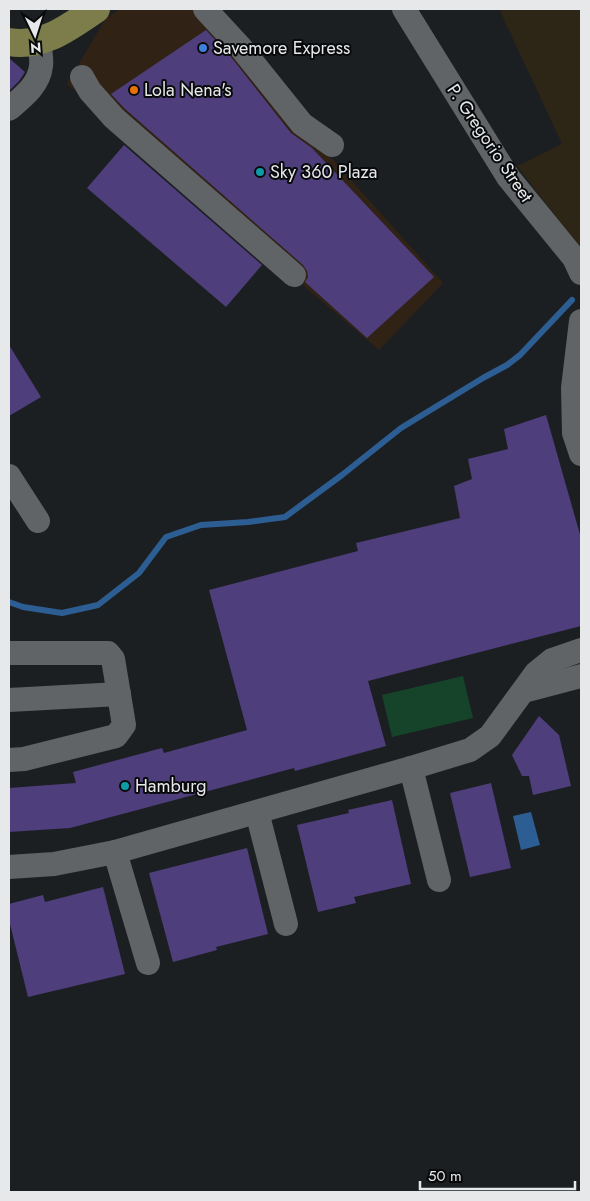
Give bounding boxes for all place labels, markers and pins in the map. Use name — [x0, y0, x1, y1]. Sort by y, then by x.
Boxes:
place label: Savemore Express — [213, 35, 350, 61]
marker: Savemore Express — [197, 42, 209, 54]
place label: Lola Nena's — [144, 77, 232, 103]
marker: Lola Nena's — [128, 84, 140, 96]
place label: Sky 360 Plaza — [270, 159, 377, 185]
marker: Sky 360 Plaza — [254, 166, 266, 178]
place label: Hamburg — [135, 773, 206, 799]
marker: Hamburg — [119, 780, 131, 792]

